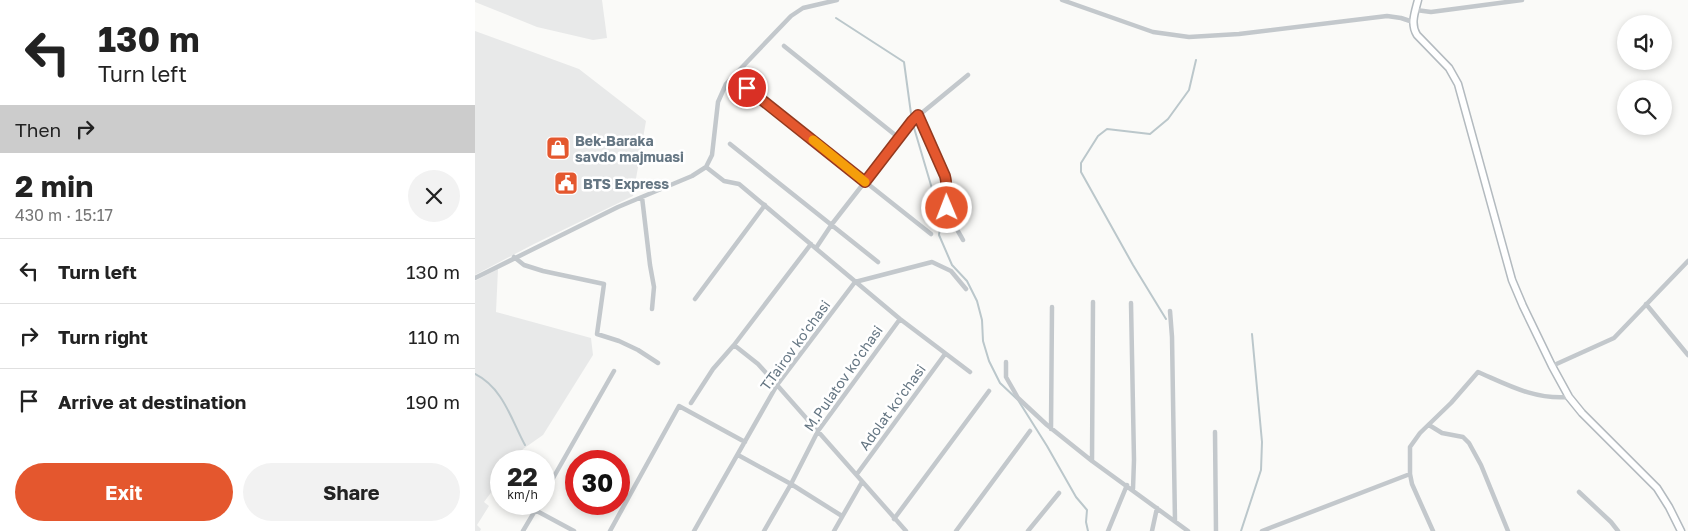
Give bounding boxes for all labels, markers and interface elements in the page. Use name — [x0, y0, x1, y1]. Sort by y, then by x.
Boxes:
map controls — [1617, 15, 1672, 135]
button: sound — [1617, 15, 1672, 70]
text: 130 m — [98, 18, 200, 60]
icon: left — [15, 20, 80, 85]
text: Turn left — [98, 60, 187, 87]
pin — [726, 67, 768, 109]
icon: arrive — [733, 74, 761, 102]
button: search — [1617, 80, 1672, 135]
icon: right — [71, 115, 99, 143]
text: Then — [15, 118, 61, 141]
place label: Bek-Baraka savdo majmuasi — [575, 132, 684, 165]
shop icon: Bek-Baraka savdo majmuasi — [545, 135, 571, 161]
text: 2 min — [15, 168, 93, 204]
button: close — [408, 170, 460, 222]
public building icon: BTS Express — [553, 170, 579, 196]
place label: BTS Express — [583, 175, 669, 192]
position arrow — [920, 181, 972, 233]
text: 430 m · 15:17 — [15, 205, 113, 225]
icon: left — [15, 257, 43, 285]
text: Turn left — [58, 260, 137, 283]
text: 130 m — [406, 260, 460, 283]
street label: T.Tairov ko'chasi — [757, 297, 833, 393]
icon: right — [15, 322, 43, 350]
street label: M.Pulatov ko'chasi — [800, 322, 886, 434]
text: Turn right — [58, 325, 148, 348]
text: 110 m — [408, 325, 460, 348]
street label: Adolat ko'chasi — [855, 361, 929, 453]
icon: arrive — [15, 387, 43, 415]
text: Arrive at destination — [58, 390, 246, 413]
text: 190 m — [406, 390, 460, 413]
speed limit sign: 30 — [565, 450, 630, 515]
text: 22 — [507, 461, 538, 492]
button: Exit — [15, 463, 233, 521]
button: Share — [243, 463, 460, 521]
text: km/h — [507, 487, 538, 502]

